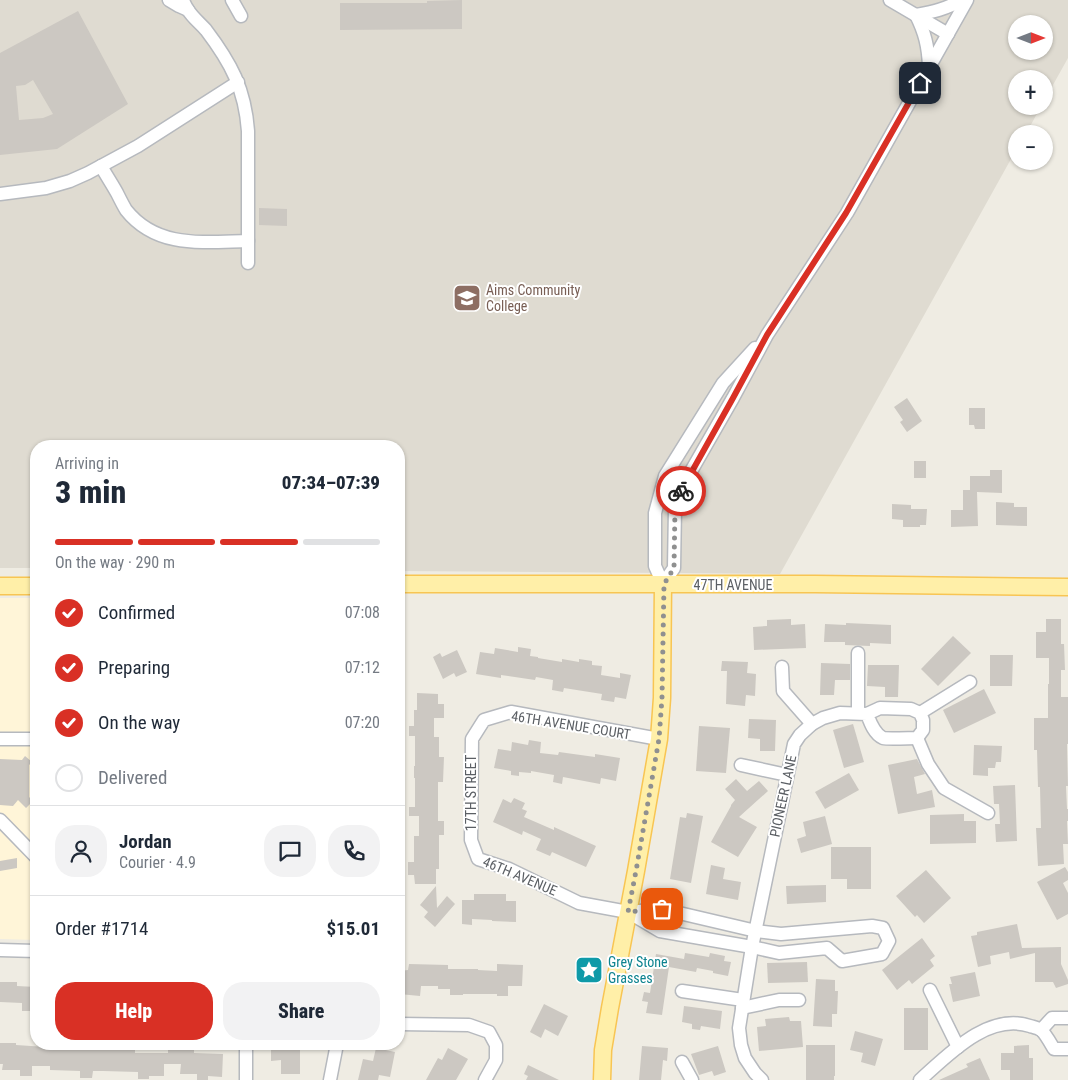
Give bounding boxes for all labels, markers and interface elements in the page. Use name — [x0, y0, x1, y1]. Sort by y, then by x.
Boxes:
north arrow — [1008, 15, 1052, 60]
map controls — [1008, 15, 1053, 170]
pin — [899, 62, 941, 104]
icon: home — [906, 69, 934, 97]
button: + — [1008, 70, 1053, 115]
button: − — [1008, 125, 1053, 170]
place label: Aims Community College — [486, 282, 580, 314]
school or university icon: Aims Community College — [452, 283, 482, 313]
text: Arriving in — [55, 454, 119, 473]
courier — [656, 466, 706, 516]
text: 07:34–07:39 — [282, 471, 380, 494]
text: 3 min — [55, 473, 126, 511]
icon: bike — [667, 477, 695, 505]
text: On the way · 290 m — [55, 553, 175, 572]
street label: 47TH AVENUE — [694, 577, 772, 593]
icon: check — [55, 599, 83, 627]
text: Confirmed — [98, 601, 175, 624]
text: 07:08 — [345, 603, 380, 622]
icon: check — [55, 654, 83, 682]
text: Preparing — [98, 656, 170, 679]
text: 07:12 — [345, 658, 380, 677]
street label: 46TH AVENUE COURT — [510, 708, 632, 742]
icon: check — [55, 709, 83, 737]
text: On the way — [98, 711, 180, 734]
text: 07:20 — [345, 713, 380, 732]
street label: PIONEER LANE — [767, 754, 800, 838]
street label: 17TH STREET — [463, 755, 479, 831]
text: Delivered — [98, 766, 167, 789]
button: person — [55, 825, 107, 877]
button: chat — [264, 825, 316, 877]
button: phone — [328, 825, 380, 877]
text: Jordan — [119, 830, 172, 853]
text: Courier · 4.9 — [119, 853, 196, 872]
street label: 46TH AVENUE — [481, 853, 559, 899]
pin — [641, 888, 683, 930]
icon: bag — [648, 895, 676, 923]
text: Order #1714 — [55, 917, 148, 940]
text: $15.01 — [326, 917, 380, 940]
place label: Grey Stone Grasses — [608, 954, 668, 986]
place icon: Grey Stone Grasses — [574, 955, 604, 985]
button: Help — [55, 982, 213, 1040]
button: Share — [223, 982, 380, 1040]

